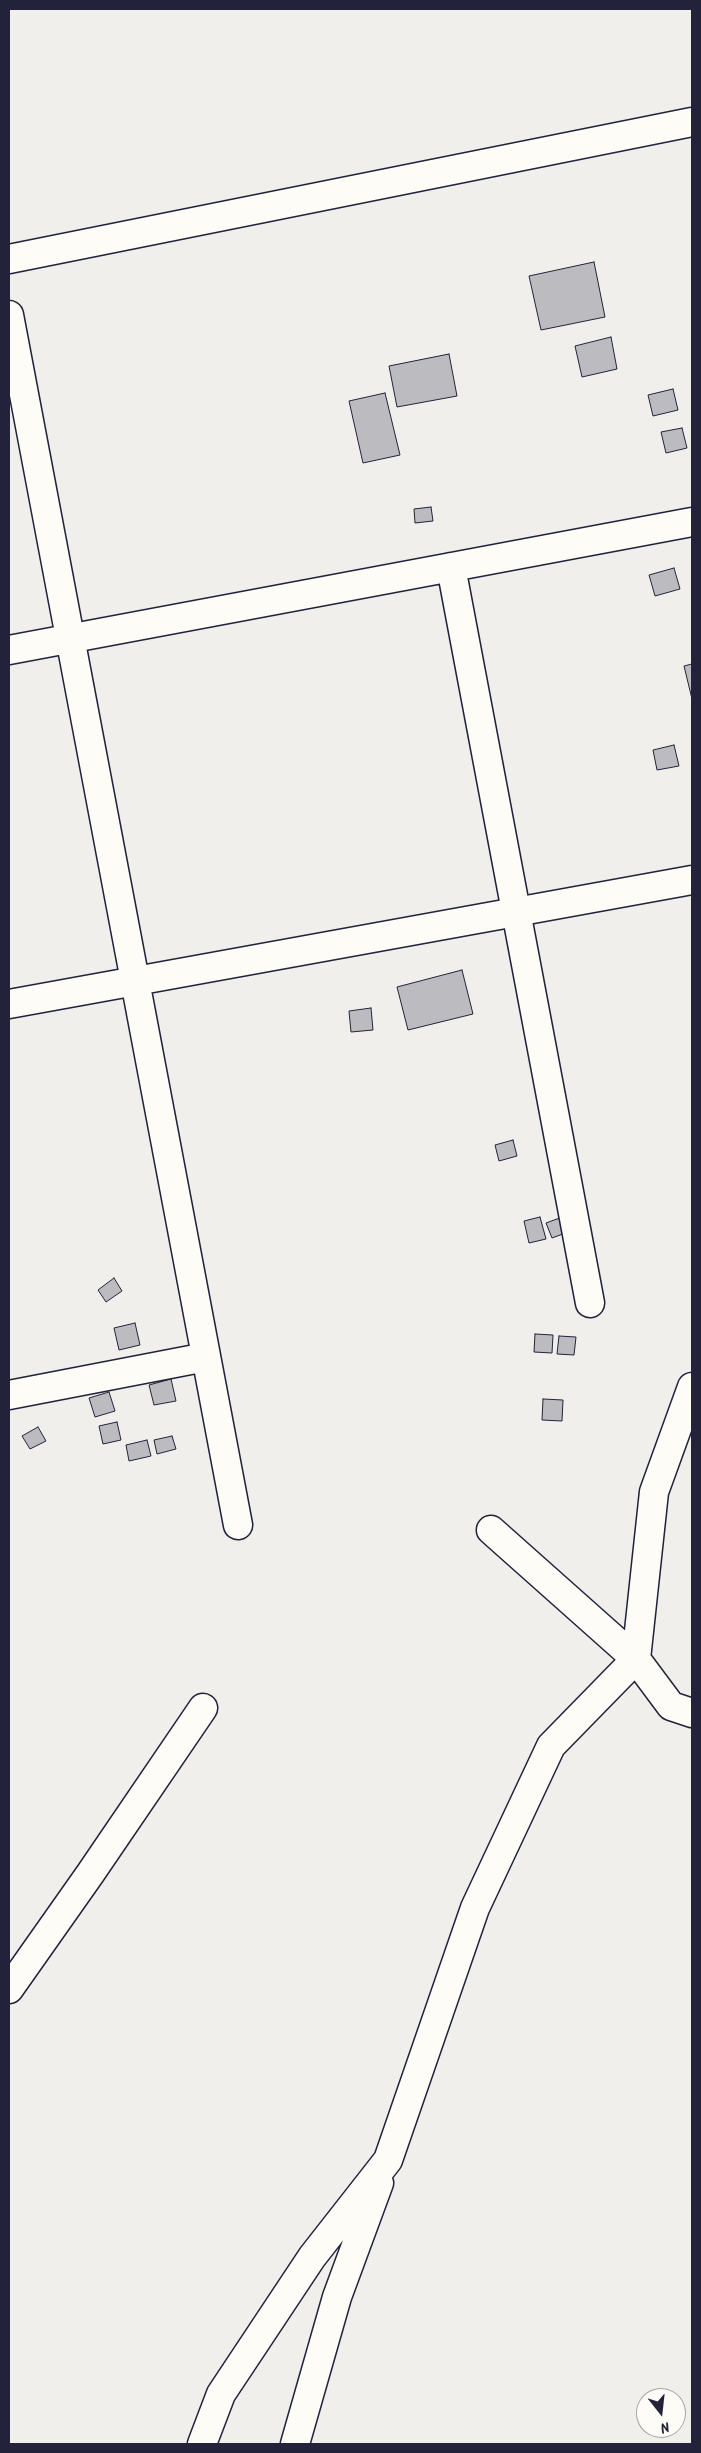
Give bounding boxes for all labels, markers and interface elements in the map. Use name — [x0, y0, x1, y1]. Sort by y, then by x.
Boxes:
north arrow — [636, 2388, 686, 2438]
text: N — [658, 2415, 672, 2438]

